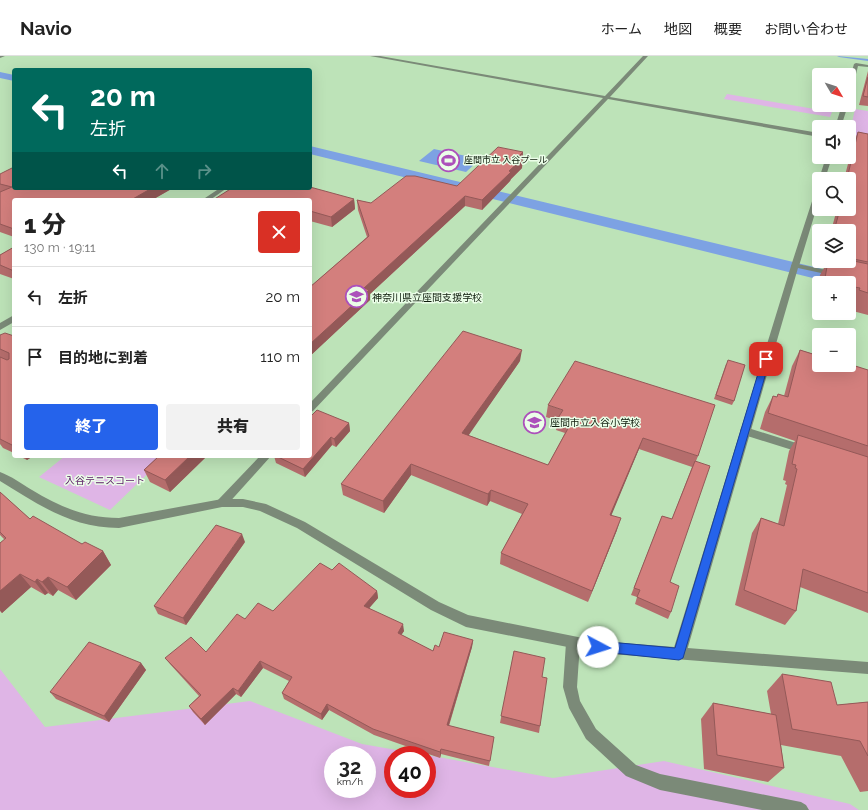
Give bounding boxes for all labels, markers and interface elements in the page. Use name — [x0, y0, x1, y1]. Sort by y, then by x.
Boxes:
text: Navio — [20, 17, 72, 39]
text: ホーム — [600, 21, 642, 37]
text: 地図 — [664, 21, 692, 37]
text: 概要 — [714, 21, 742, 37]
text: お問い合わせ — [764, 21, 848, 37]
north arrow — [812, 68, 856, 112]
map controls — [812, 68, 856, 372]
text: 20 m — [90, 80, 156, 113]
icon: left — [24, 84, 76, 136]
text: 左折 — [90, 118, 126, 139]
button: sound — [812, 120, 856, 164]
sports icon: 座間市立 入谷プール — [436, 147, 462, 173]
place label: 座間市立 入谷プール — [464, 155, 547, 165]
icon: left — [109, 160, 131, 182]
icon: ahead — [151, 160, 173, 182]
icon: right — [193, 160, 215, 182]
button: search — [812, 172, 856, 216]
text: 1 分 — [24, 210, 66, 239]
button: close — [258, 211, 300, 253]
button: layers — [812, 224, 856, 268]
text: 130 m · 19:11 — [24, 240, 96, 255]
button: + — [812, 276, 856, 320]
school or university icon: 神奈川県立座間支援学校 — [344, 284, 370, 310]
icon: left — [24, 286, 46, 308]
text: 20 m — [265, 288, 300, 306]
text: 左折 — [58, 289, 88, 307]
place label: 神奈川県立座間支援学校 — [372, 292, 482, 303]
button: − — [812, 328, 856, 372]
pin — [749, 342, 783, 376]
icon: arrive — [24, 346, 46, 368]
text: 110 m — [260, 348, 300, 366]
icon: arrive — [755, 348, 777, 370]
text: 目的地に到着 — [58, 349, 148, 367]
button: 終了 — [24, 404, 158, 450]
button: 共有 — [166, 404, 300, 450]
school or university icon: 座間市立入谷小学校 — [522, 409, 548, 435]
place label: 座間市立入谷小学校 — [550, 417, 640, 428]
park label: 入谷テニスコート — [65, 475, 145, 486]
position arrow — [577, 626, 619, 668]
speed limit sign: 40 — [384, 746, 436, 798]
text: 32 — [339, 755, 361, 779]
text: km/h — [337, 776, 363, 787]

